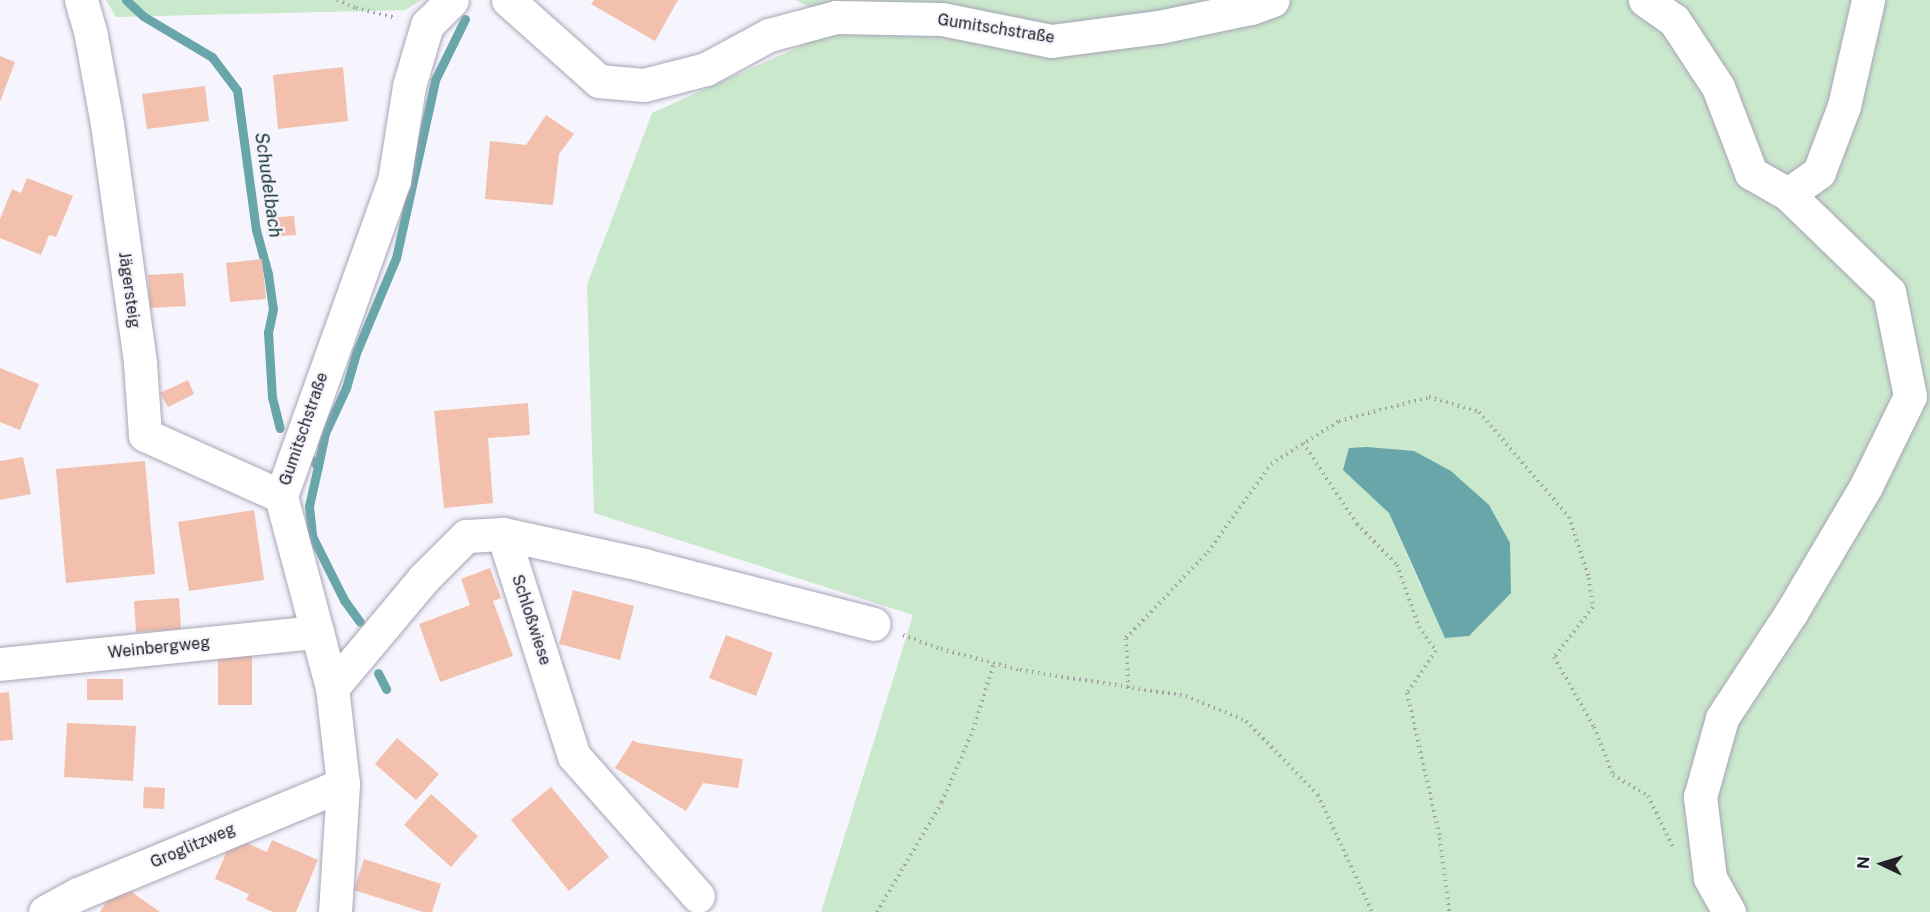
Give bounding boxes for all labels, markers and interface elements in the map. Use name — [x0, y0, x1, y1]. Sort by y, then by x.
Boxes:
street label: Gumitschstraße — [936, 10, 1056, 48]
water label: Schudelbach — [250, 131, 286, 239]
street label: Jägersteig — [114, 251, 144, 329]
street label: Gumitschstraße — [276, 370, 332, 488]
street label: Schloßwiese — [507, 572, 555, 668]
street label: Weinbergweg — [107, 633, 211, 663]
street label: Groglitzweg — [148, 819, 238, 873]
north arrow — [1852, 834, 1912, 894]
text: N — [1854, 856, 1873, 870]

